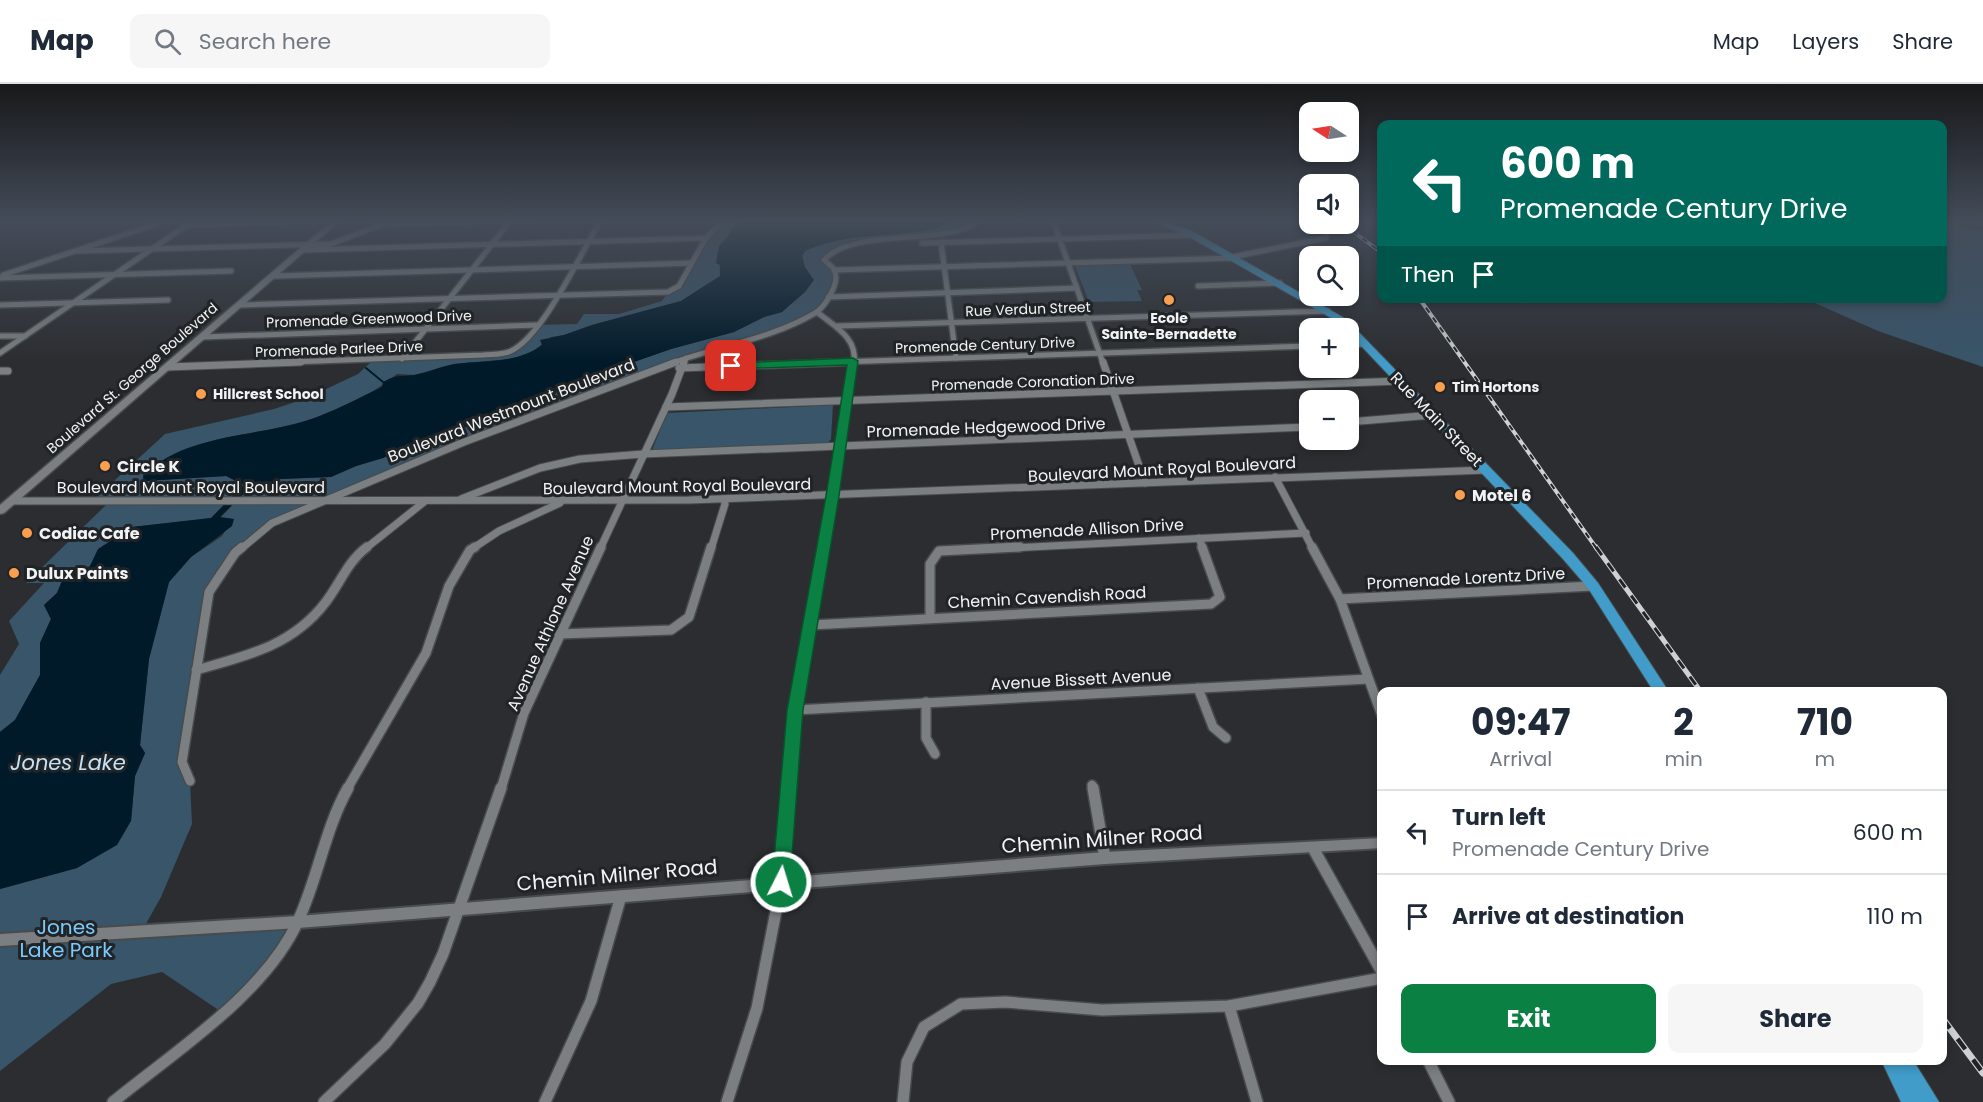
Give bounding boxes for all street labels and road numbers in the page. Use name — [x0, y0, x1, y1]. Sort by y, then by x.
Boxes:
street label: Rue Verdun Street — [965, 297, 1091, 321]
street label: Boulevard St. George Boulevard — [42, 298, 222, 458]
street label: Promenade Greenwood Drive — [266, 305, 473, 333]
street label: Promenade Century Drive — [895, 332, 1076, 358]
street label: Promenade Parlee Drive — [255, 336, 424, 362]
street label: Boulevard Westmount Boulevard — [384, 353, 638, 468]
street label: Rue Main Street — [1385, 367, 1488, 472]
street label: Promenade Coronation Drive — [931, 368, 1135, 396]
street label: Promenade Hedgewood Drive — [866, 412, 1106, 443]
street label: Boulevard Mount Royal Boulevard — [1027, 451, 1297, 488]
street label: Boulevard Mount Royal Boulevard — [543, 473, 811, 500]
street label: Boulevard Mount Royal Boulevard — [57, 476, 325, 499]
street label: Promenade Allison Drive — [990, 513, 1184, 546]
street label: Avenue Athlone Avenue — [501, 532, 600, 715]
street label: Promenade Lorentz Drive — [1366, 562, 1566, 595]
street label: Chemin Cavendish Road — [947, 581, 1147, 614]
street label: Avenue Bissett Avenue — [990, 663, 1172, 696]
street label: Chemin Milner Road — [1001, 818, 1203, 860]
street label: Chemin Milner Road — [515, 852, 719, 898]

